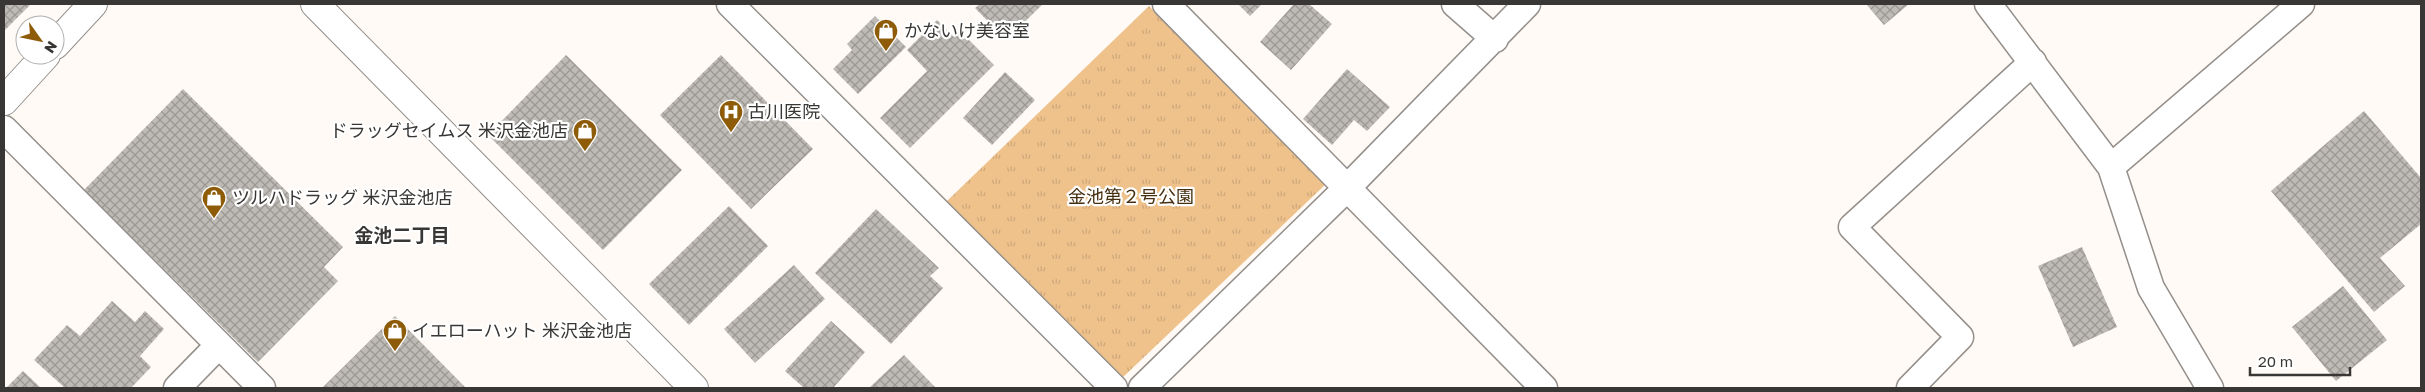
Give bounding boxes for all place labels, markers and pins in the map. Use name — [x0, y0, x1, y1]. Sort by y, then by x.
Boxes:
shop icon: かないけ美容室 — [873, 18, 899, 52]
place label: かないけ美容室 — [904, 19, 1030, 41]
hospital icon: 古川医院 — [718, 99, 744, 133]
place label: 古川医院 — [748, 100, 820, 122]
shop icon: ドラッグセイムス 米沢金池店 — [572, 118, 598, 152]
place label: ドラッグセイムス 米沢金池店 — [330, 119, 568, 141]
shop icon: ツルハドラッグ 米沢金池店 — [201, 185, 227, 219]
place label: ツルハドラッグ 米沢金池店 — [232, 186, 453, 208]
shop icon: イエローハット 米沢金池店 — [382, 318, 408, 352]
place label: イエローハット 米沢金池店 — [412, 319, 632, 341]

